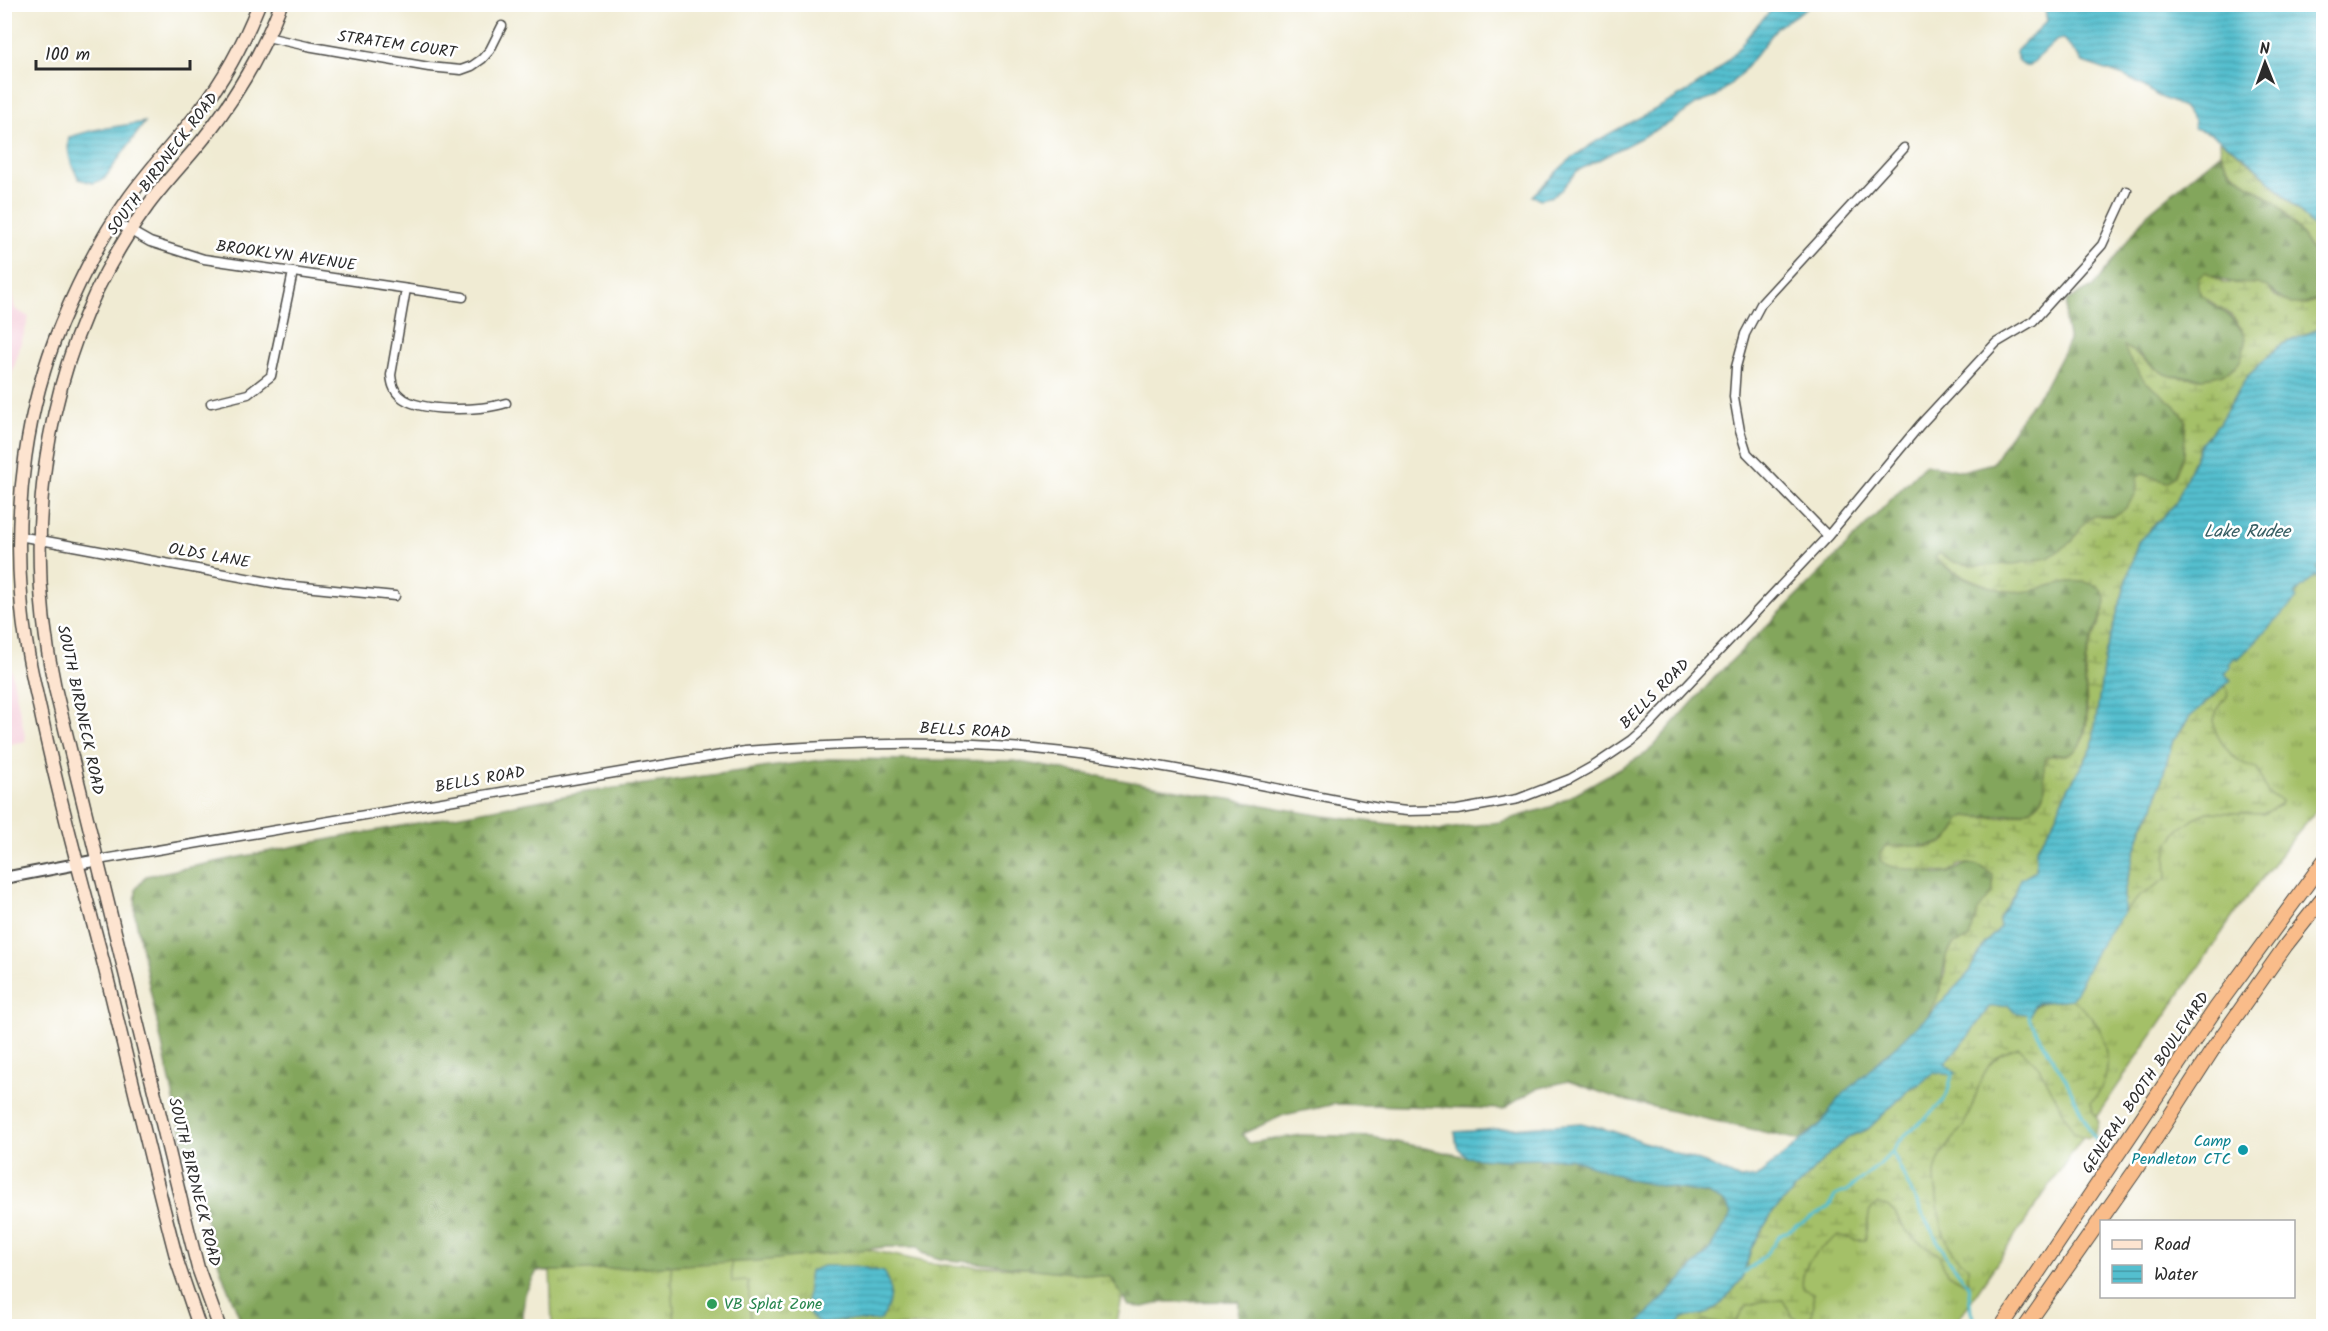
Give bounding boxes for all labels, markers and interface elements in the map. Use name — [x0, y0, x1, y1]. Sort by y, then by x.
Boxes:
street label: STRATEM COURT — [336, 24, 460, 66]
scale bar — [36, 33, 190, 71]
north arrow — [2235, 33, 2295, 93]
text: N — [2259, 37, 2270, 62]
text: 100 m — [45, 41, 90, 70]
street label: SOUTH BIRDNECK ROAD — [101, 87, 225, 241]
street label: BROOKLYN AVENUE — [214, 234, 358, 278]
water label: Lake Rudee — [2204, 518, 2292, 547]
street label: OLDS LANE — [166, 537, 252, 576]
street label: SOUTH BIRDNECK ROAD — [50, 623, 110, 797]
street label: BELLS ROAD — [1614, 653, 1696, 735]
street label: BELLS ROAD — [919, 716, 1011, 746]
street label: BELLS ROAD — [433, 760, 527, 800]
street label: GENERAL BOOTH BOULEVARD — [2076, 987, 2216, 1179]
street label: SOUTH BIRDNECK ROAD — [161, 1095, 227, 1269]
place label: Camp Pendleton CTC — [2131, 1129, 2231, 1172]
marker: Camp Pendleton CTC — [2236, 1143, 2250, 1157]
legend — [2100, 1220, 2295, 1298]
text: Road — [2154, 1231, 2191, 1260]
text: Water — [2154, 1261, 2199, 1290]
place label: VB Splat Zone — [724, 1292, 822, 1317]
marker: VB Splat Zone — [705, 1297, 719, 1311]

